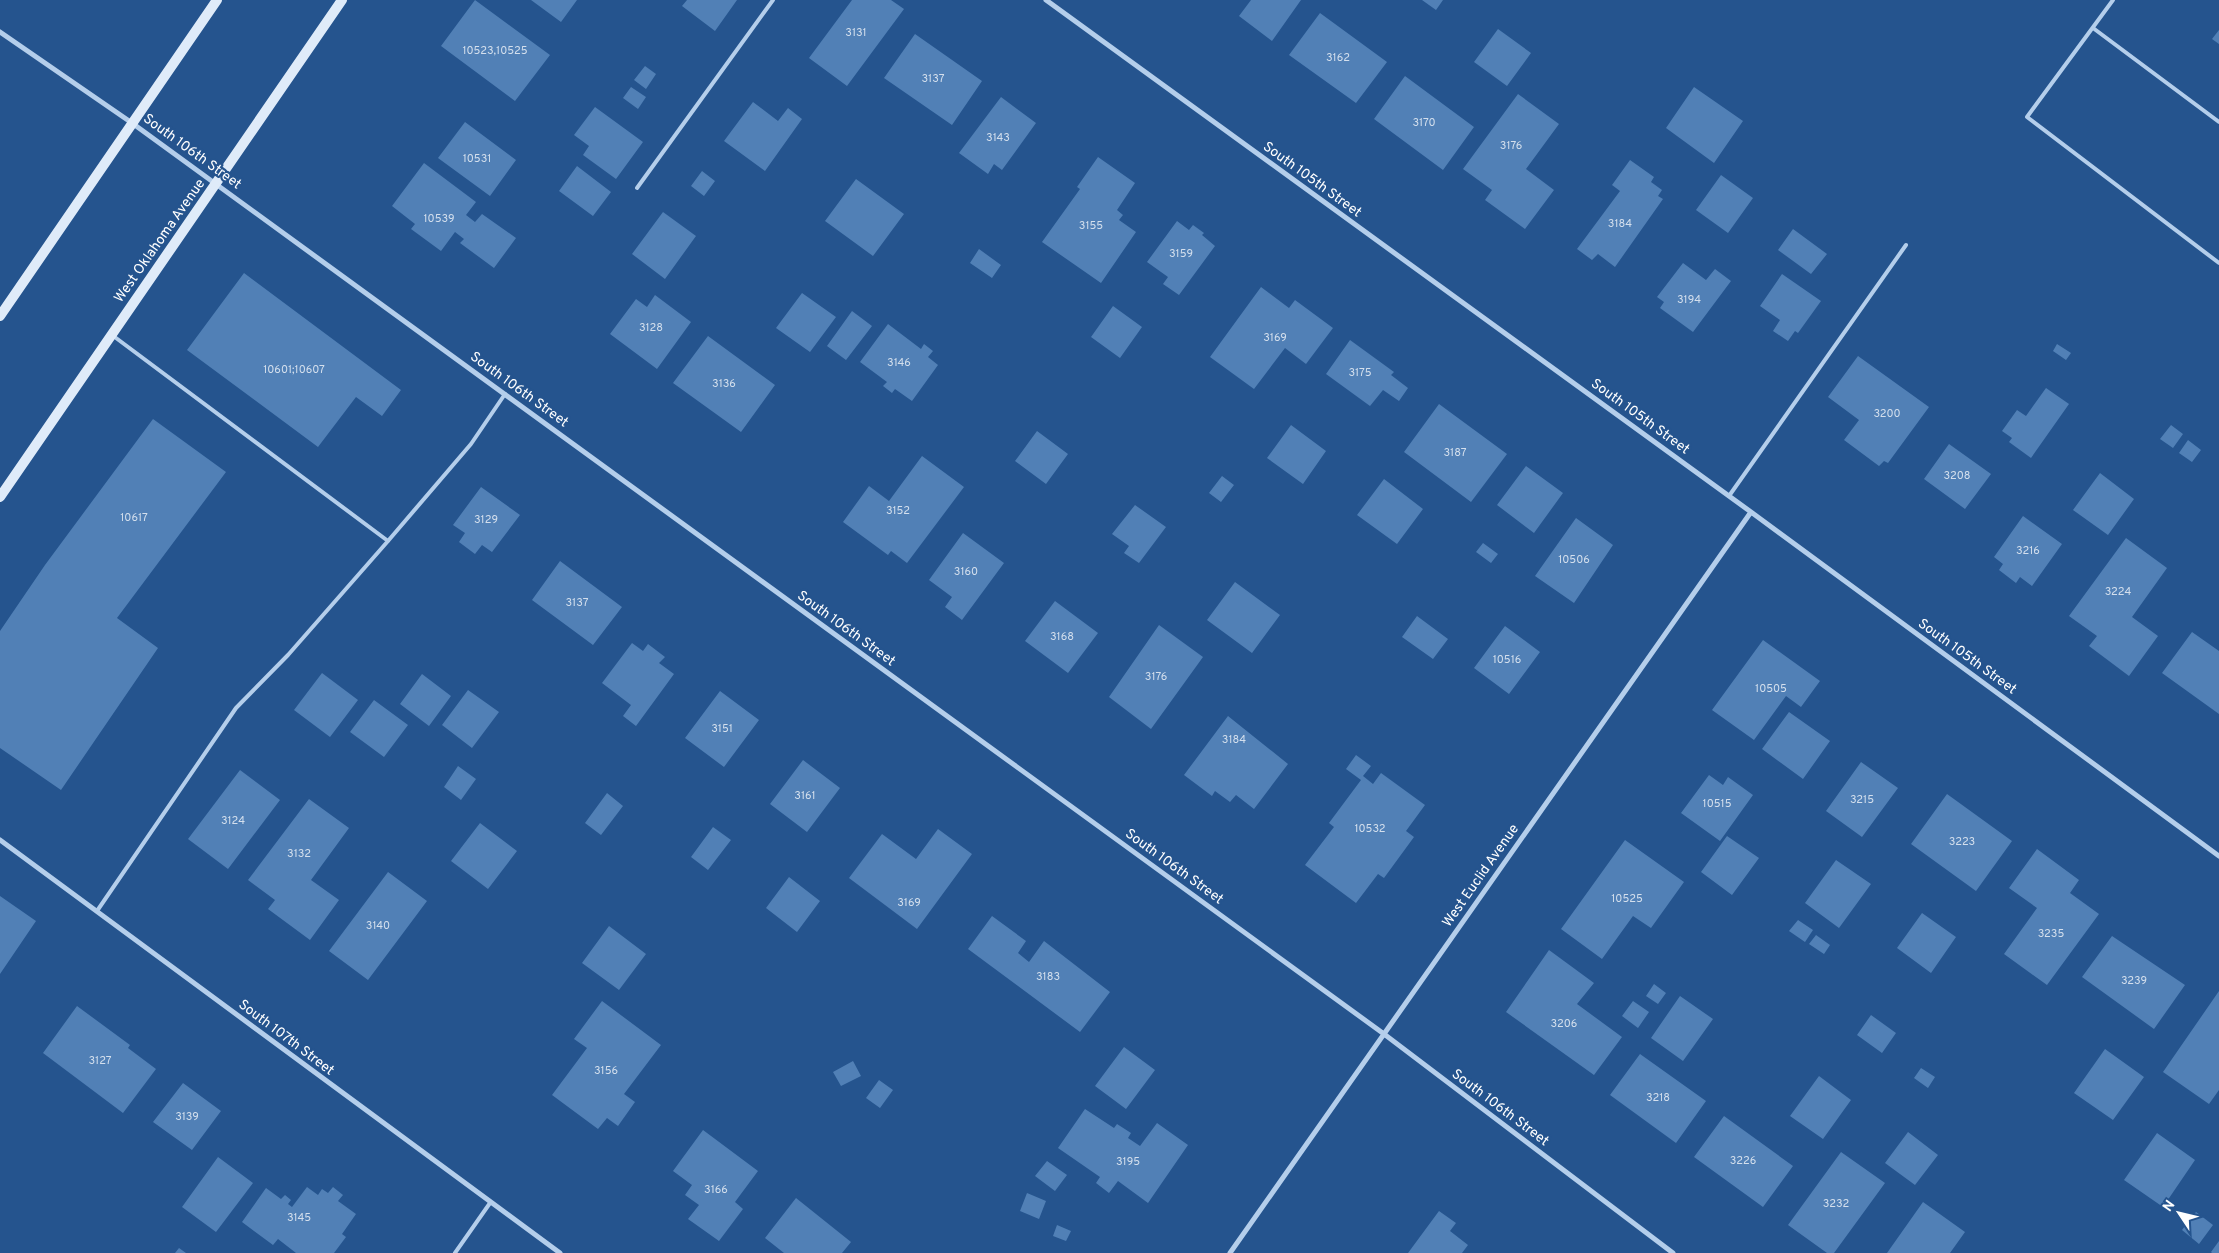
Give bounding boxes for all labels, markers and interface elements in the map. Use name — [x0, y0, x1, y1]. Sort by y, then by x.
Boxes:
house number: 3131 — [845, 26, 867, 40]
house number: 10523,10525 — [462, 44, 528, 58]
house number: 3162 — [1326, 51, 1350, 65]
house number: 3137 — [922, 72, 945, 86]
street label: South 106th Street — [140, 111, 244, 193]
house number: 3170 — [1412, 116, 1436, 130]
house number: 3143 — [986, 131, 1010, 145]
street label: South 105th Street — [1259, 139, 1365, 221]
house number: 3176 — [1500, 139, 1522, 153]
house number: 10531 — [463, 152, 491, 166]
street label: West Oklahoma Avenue — [111, 176, 209, 306]
house number: 10539 — [424, 212, 454, 226]
house number: 3184 — [1608, 217, 1632, 231]
house number: 3155 — [1079, 219, 1103, 233]
house number: 3159 — [1169, 247, 1193, 261]
house number: 3194 — [1677, 293, 1701, 307]
house number: 3128 — [639, 321, 663, 335]
house number: 3169 — [1263, 331, 1287, 345]
street label: South 106th Street — [467, 349, 571, 431]
house number: 3146 — [887, 356, 911, 370]
house number: 10601;10607 — [263, 363, 325, 377]
house number: 3175 — [1348, 366, 1372, 380]
street label: South 105th Street — [1587, 376, 1693, 458]
house number: 3136 — [712, 377, 736, 391]
house number: 3200 — [1873, 407, 1901, 421]
house number: 3187 — [1443, 446, 1467, 460]
house number: 3208 — [1944, 469, 1970, 483]
house number: 3152 — [886, 504, 910, 518]
house number: 10617 — [120, 511, 148, 525]
house number: 3129 — [474, 513, 498, 527]
house number: 3216 — [2016, 544, 2040, 558]
house number: 10506 — [1558, 553, 1590, 567]
house number: 3160 — [954, 565, 978, 579]
house number: 3224 — [2105, 585, 2131, 599]
street label: South 106th Street — [794, 588, 898, 670]
house number: 3137 — [566, 596, 589, 610]
street label: South 105th Street — [1914, 616, 2020, 698]
house number: 3168 — [1050, 630, 1074, 644]
house number: 10516 — [1493, 653, 1521, 667]
house number: 3176 — [1145, 670, 1167, 684]
house number: 10505 — [1755, 682, 1787, 696]
house number: 3151 — [711, 722, 733, 736]
house number: 3184 — [1222, 733, 1246, 747]
house number: 3161 — [794, 789, 816, 803]
house number: 3215 — [1850, 793, 1874, 807]
house number: 10515 — [1703, 797, 1732, 811]
house number: 3124 — [221, 814, 245, 828]
street label: West Euclid Avenue — [1439, 821, 1523, 931]
house number: 10532 — [1354, 822, 1386, 836]
street label: South 106th Street — [1122, 826, 1226, 908]
house number: 3223 — [1949, 835, 1975, 849]
house number: 3132 — [287, 847, 311, 861]
house number: 10525 — [1611, 892, 1643, 906]
house number: 3169 — [897, 896, 921, 910]
house number: 3140 — [366, 919, 390, 933]
house number: 3235 — [2038, 927, 2064, 941]
house number: 3183 — [1036, 970, 1060, 984]
house number: 3239 — [2121, 974, 2147, 988]
street label: South 107th Street — [235, 996, 337, 1080]
house number: 3206 — [1551, 1017, 1577, 1031]
house number: 3127 — [88, 1054, 112, 1068]
house number: 3156 — [594, 1064, 618, 1078]
street label: South 106th Street — [1448, 1066, 1552, 1150]
house number: 3218 — [1646, 1091, 1670, 1105]
house number: 3139 — [175, 1110, 199, 1124]
house number: 3226 — [1730, 1154, 1756, 1168]
house number: 3195 — [1116, 1155, 1140, 1169]
house number: 3166 — [704, 1183, 728, 1197]
north arrow — [2154, 1188, 2204, 1238]
house number: 3232 — [1823, 1197, 1849, 1211]
text: N — [2160, 1197, 2179, 1215]
house number: 3145 — [287, 1211, 311, 1225]

